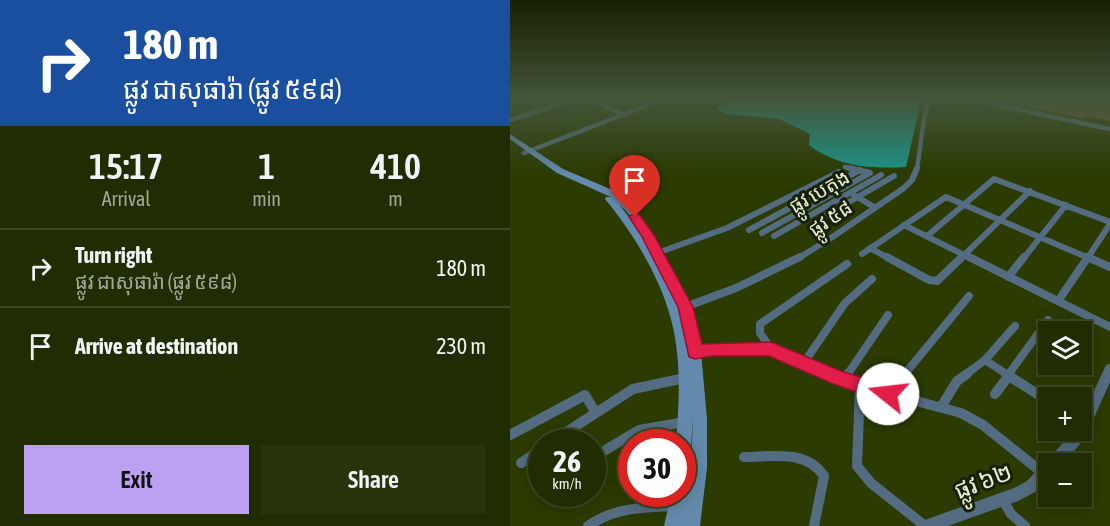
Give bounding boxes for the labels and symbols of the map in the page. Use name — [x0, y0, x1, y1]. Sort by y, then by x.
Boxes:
pin — [609, 155, 660, 217]
street label: ផ្លូវ បេតុង — [785, 165, 857, 224]
street label: ផ្លូវ ៥៨ — [804, 195, 860, 247]
position arrow — [856, 362, 920, 426]
speed limit sign: 30 — [618, 429, 696, 507]
street label: ផ្លូវ ៦២ — [950, 458, 1019, 513]

